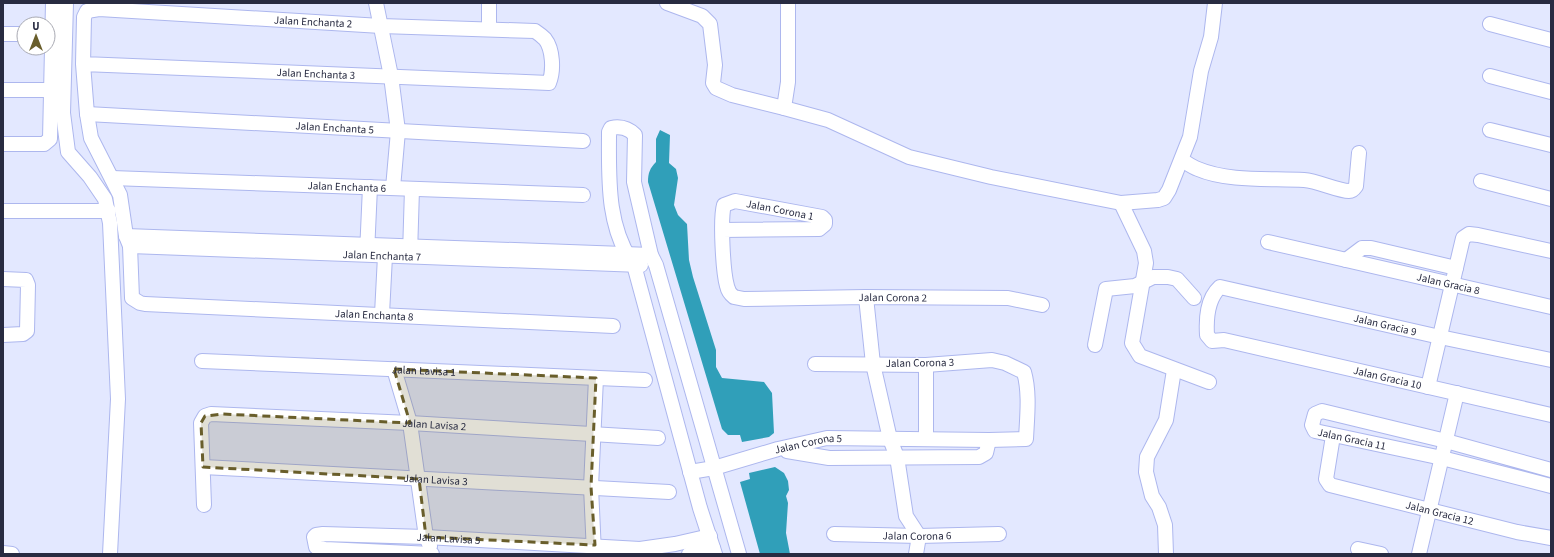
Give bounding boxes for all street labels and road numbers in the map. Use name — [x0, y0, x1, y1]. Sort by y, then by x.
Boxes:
street label: Jalan Enchanta 2 — [273, 12, 353, 32]
street label: Jalan Enchanta 3 — [276, 64, 355, 83]
street label: Jalan Enchanta 5 — [295, 118, 374, 137]
street label: Jalan Enchanta 6 — [307, 178, 387, 195]
street label: Jalan Corona 1 — [745, 196, 815, 224]
street label: Jalan Enchanta 7 — [342, 246, 421, 264]
street label: Jalan Gracia 8 — [1415, 269, 1482, 298]
street label: Jalan Corona 2 — [858, 289, 927, 305]
street label: Jalan Enchanta 8 — [335, 305, 414, 324]
street label: Jalan Gracia 9 — [1352, 310, 1418, 340]
street label: Jalan Corona 3 — [886, 355, 954, 371]
street label: Jalan Lavisa 1 — [391, 362, 456, 379]
street label: Jalan Gracia 10 — [1352, 362, 1423, 393]
street label: Jalan Lavisa 2 — [402, 415, 467, 434]
street label: Jalan Gracia 11 — [1316, 424, 1388, 453]
street label: Jalan Corona 5 — [773, 430, 842, 457]
street label: Jalan Lavisa 3 — [403, 470, 468, 489]
street label: Jalan Gracia 12 — [1404, 497, 1475, 528]
street label: Jalan Corona 6 — [883, 528, 952, 544]
street label: Jalan Lavisa 5 — [416, 529, 481, 548]

